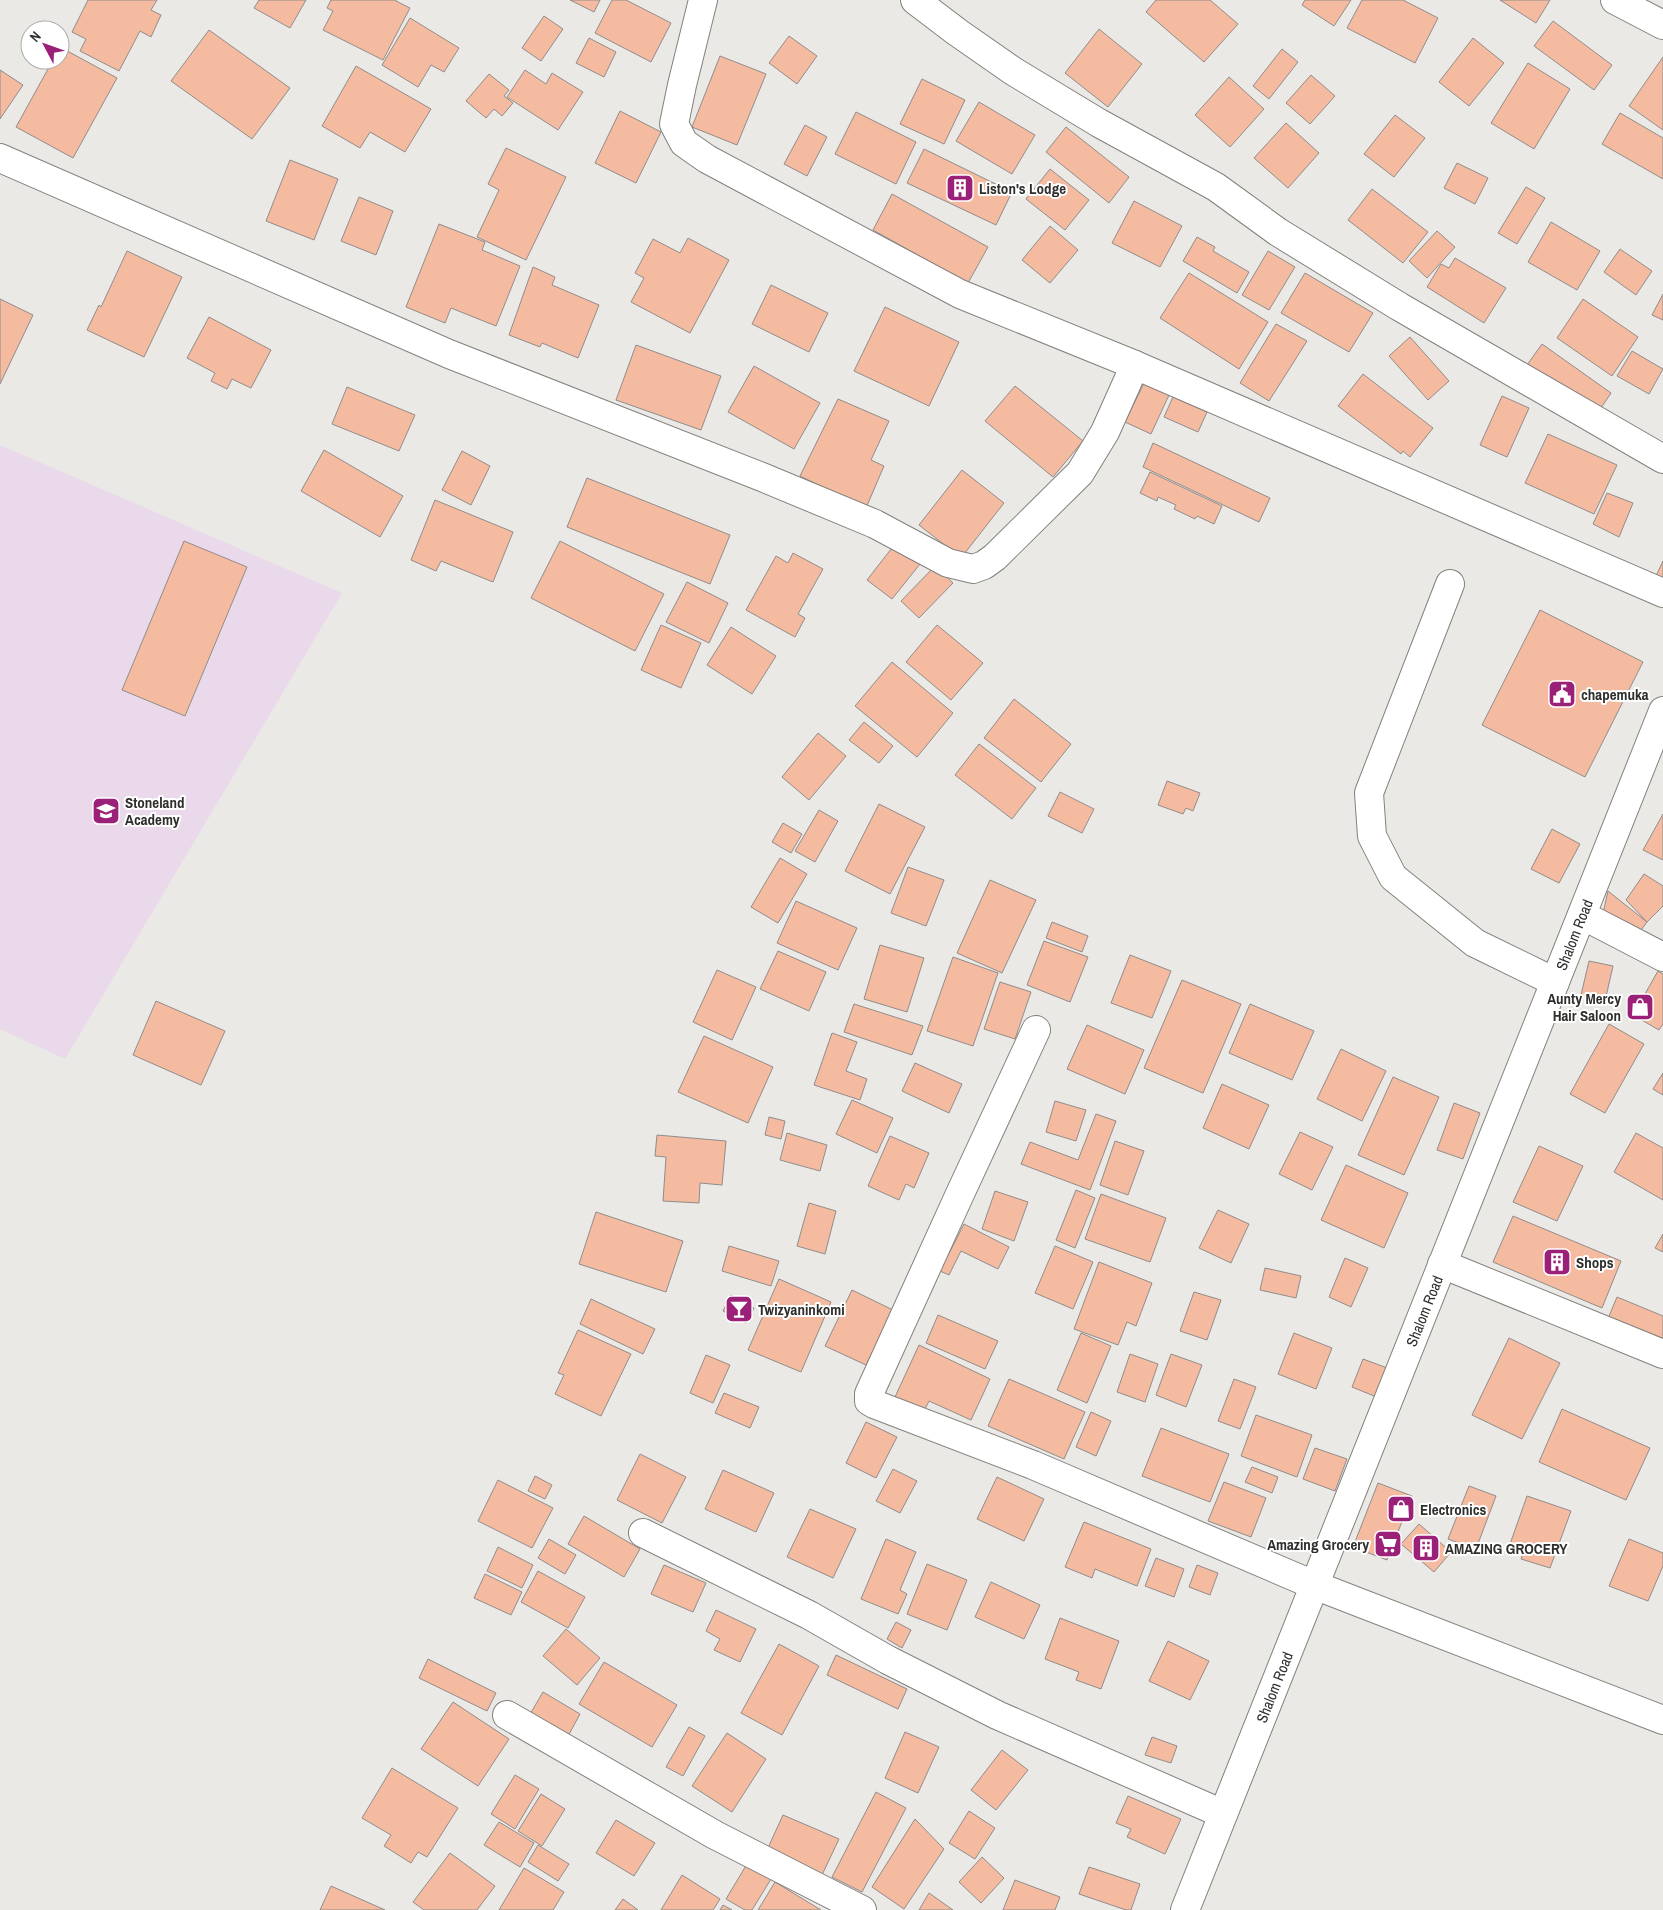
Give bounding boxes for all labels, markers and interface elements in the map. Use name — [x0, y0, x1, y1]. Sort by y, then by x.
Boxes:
north arrow — [20, 20, 70, 70]
text: N — [26, 27, 45, 46]
building icon: Liston's Lodge — [945, 173, 975, 203]
place label: Liston's Lodge — [979, 178, 1066, 199]
public building icon: chapemuka — [1547, 679, 1577, 709]
place label: chapemuka — [1581, 684, 1649, 705]
place label: Stoneland Academy — [125, 792, 184, 830]
school or university icon: Stoneland Academy — [91, 796, 121, 826]
street label: Shalom Road — [1550, 896, 1597, 973]
place label: Aunty Mercy Hair Saloon — [1547, 988, 1621, 1026]
shop icon: Aunty Mercy Hair Saloon — [1625, 992, 1655, 1022]
building icon: Shops — [1542, 1247, 1572, 1277]
place label: Shops — [1576, 1252, 1614, 1273]
street label: Shalom Road — [1400, 1272, 1447, 1349]
bar icon: Twizyaninkomi — [724, 1294, 754, 1324]
place label: Twizyaninkomi — [758, 1299, 845, 1320]
shop icon: Electronics — [1386, 1494, 1416, 1524]
place label: Electronics — [1420, 1499, 1486, 1520]
supermarket icon: Amazing Grocery — [1373, 1529, 1403, 1559]
building icon: AMAZING GROCERY — [1411, 1533, 1441, 1563]
place label: Amazing Grocery — [1267, 1534, 1369, 1555]
place label: AMAZING GROCERY — [1445, 1538, 1568, 1559]
street label: Shalom Road — [1250, 1649, 1297, 1726]

